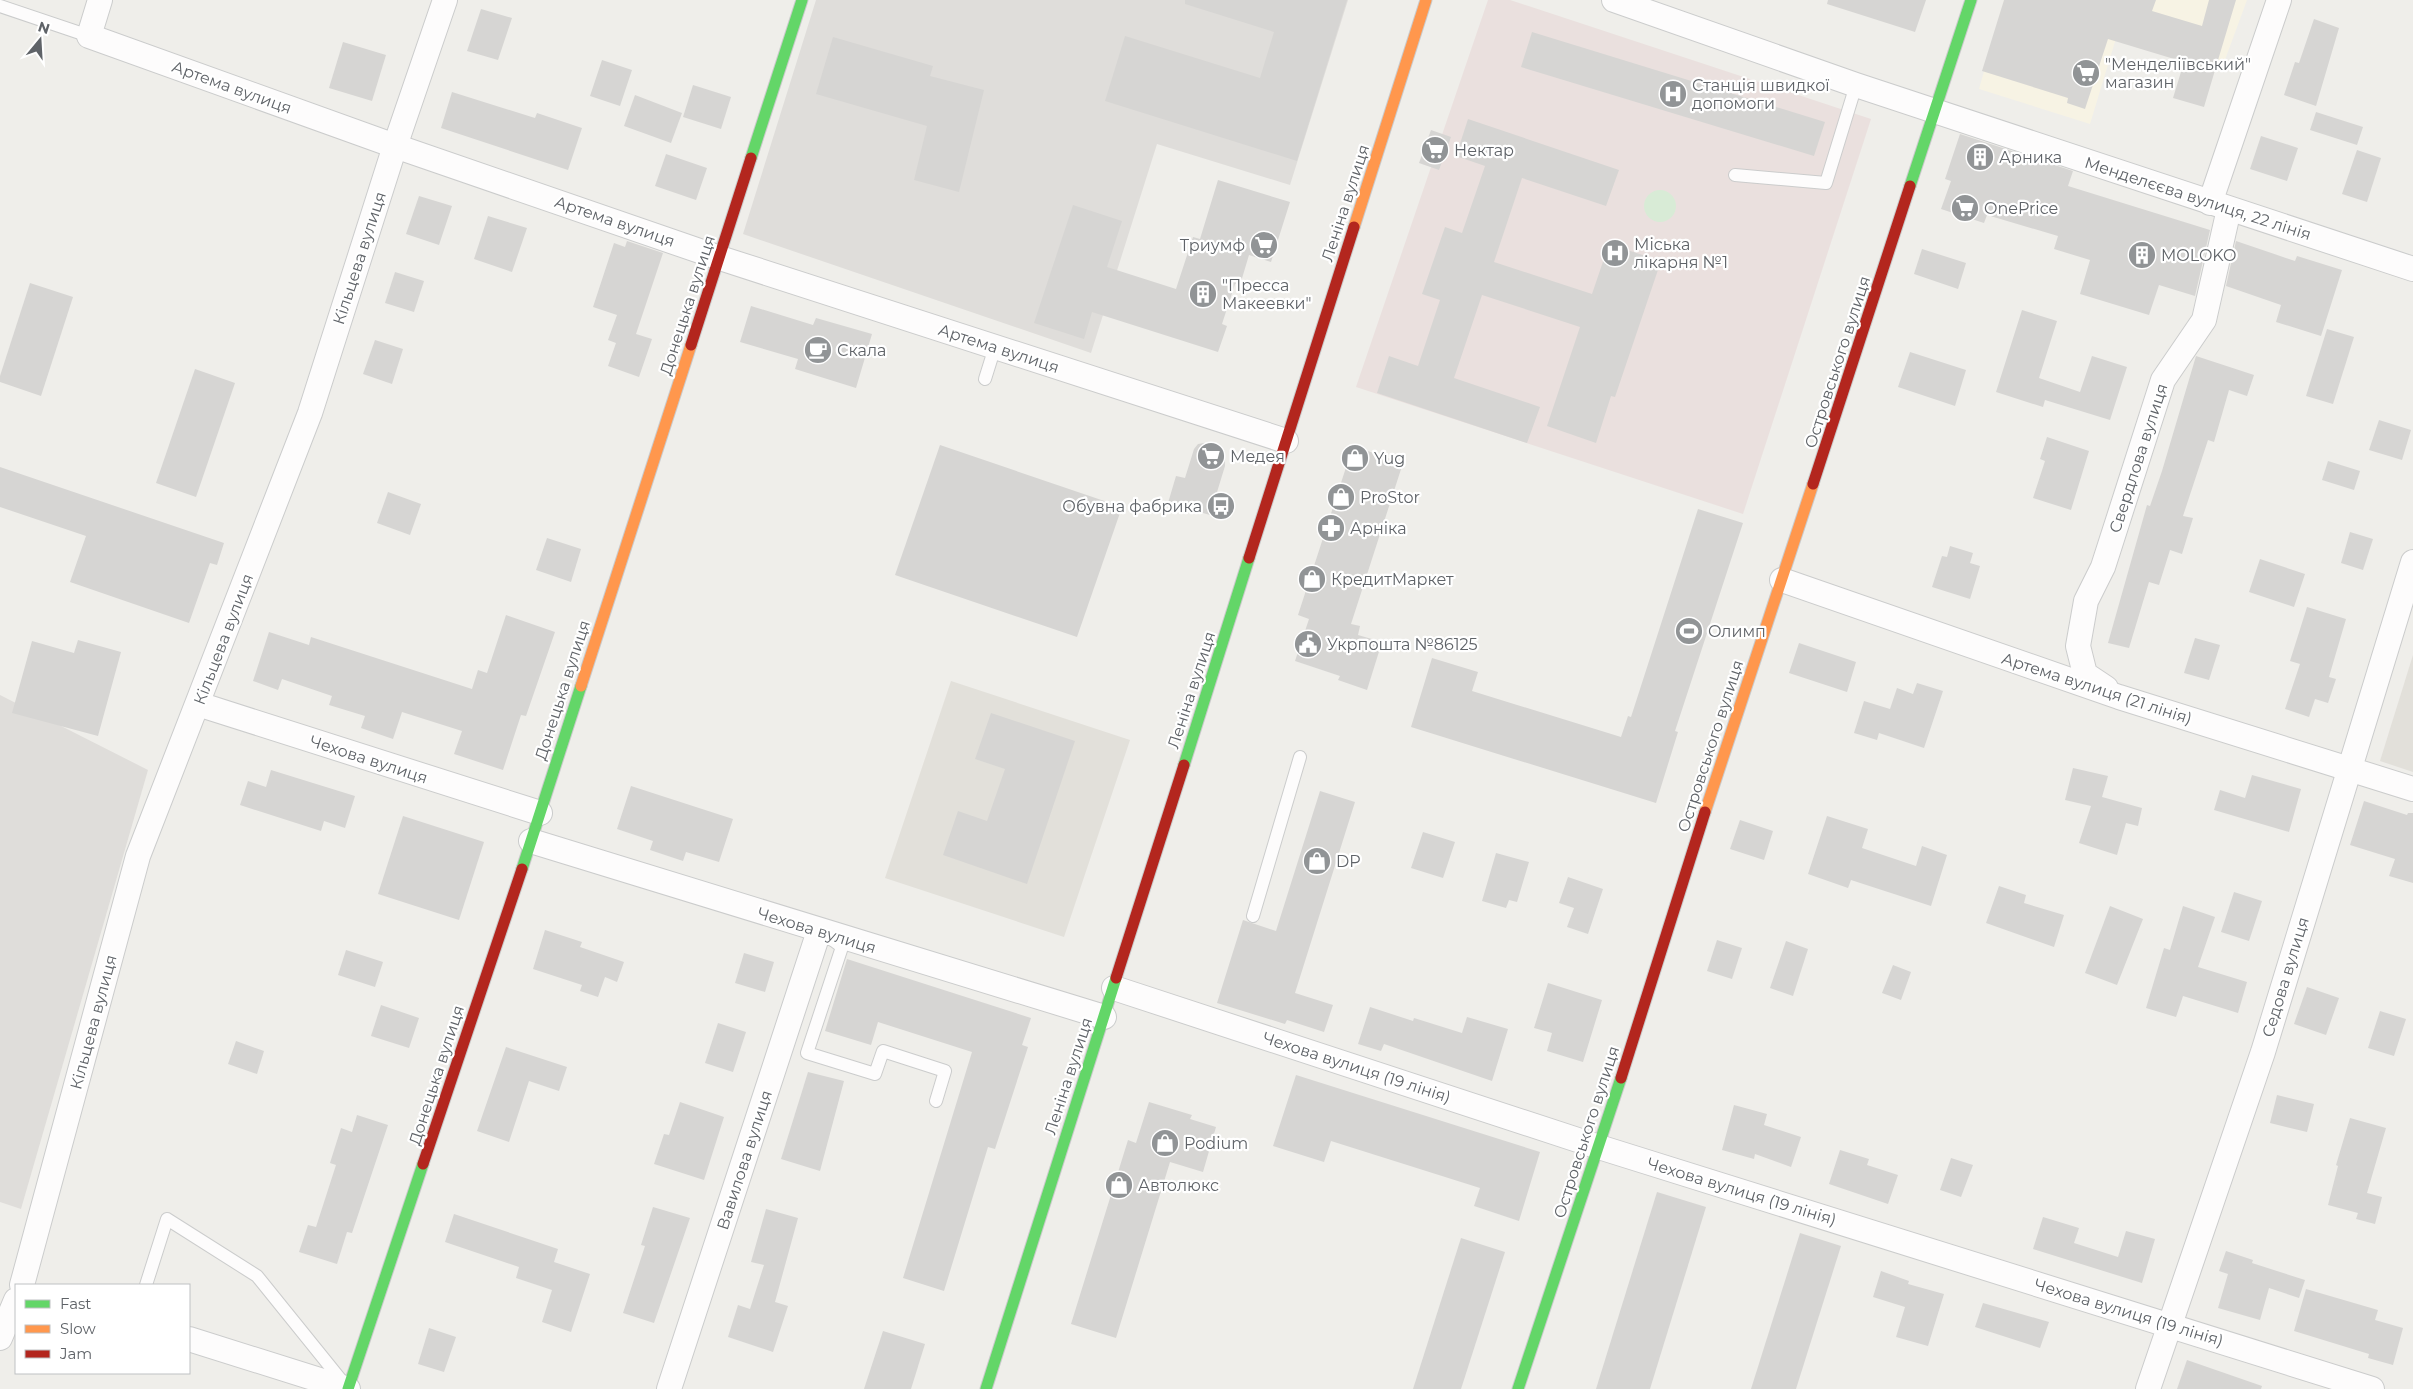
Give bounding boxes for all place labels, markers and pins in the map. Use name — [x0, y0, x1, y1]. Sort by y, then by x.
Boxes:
place label: "Менделіївський" магазин — [2105, 55, 2251, 92]
supermarket icon: "Менделіївський" магазин — [2071, 58, 2101, 88]
place label: Станція швидкої допомоги — [1692, 76, 1830, 113]
hospital icon: Станція швидкої допомоги — [1658, 79, 1688, 109]
supermarket icon: Нектар — [1420, 135, 1450, 165]
place label: Нектар — [1454, 141, 1514, 160]
building icon: Арника — [1965, 142, 1995, 172]
place label: Арника — [1999, 148, 2062, 167]
supermarket icon: OnePrice — [1950, 193, 1980, 223]
place label: OnePrice — [1984, 199, 2058, 218]
supermarket icon: Триумф — [1249, 230, 1279, 260]
place label: Міська лікарня №1 — [1634, 235, 1728, 272]
place label: Триумф — [1180, 236, 1245, 255]
hospital icon: Міська лікарня №1 — [1600, 238, 1630, 268]
building icon: MOLOKO — [2127, 240, 2157, 270]
place label: MOLOKO — [2161, 246, 2237, 265]
place label: "Пресса Макеевки" — [1222, 276, 1312, 313]
building icon: "Пресса Макеевки" — [1188, 279, 1218, 309]
cafe icon: Скала — [803, 335, 833, 365]
place label: Скала — [837, 341, 886, 360]
supermarket icon: Медея — [1196, 441, 1226, 471]
shop icon: Yug — [1340, 443, 1370, 473]
place label: Медея — [1230, 447, 1285, 466]
place label: Yug — [1374, 449, 1405, 468]
shop icon: ProStor — [1326, 482, 1356, 512]
place label: ProStor — [1360, 488, 1420, 507]
bus stop icon: Обувна фабрика — [1206, 491, 1236, 521]
place label: Обувна фабрика — [1062, 497, 1202, 516]
pharmacy icon: Арніка — [1316, 513, 1346, 543]
place label: Арніка — [1350, 519, 1407, 538]
shop icon: КредитМаркет — [1297, 564, 1327, 594]
place label: КредитМаркет — [1331, 570, 1454, 589]
sports icon: Олимп — [1674, 616, 1704, 646]
place label: Олимп — [1708, 622, 1766, 641]
public building icon: Укрпошта №86125 — [1293, 629, 1323, 659]
place label: Укрпошта №86125 — [1327, 635, 1478, 654]
shop icon: DP — [1302, 846, 1332, 876]
place label: DP — [1336, 852, 1361, 871]
shop icon: Podium — [1150, 1128, 1180, 1158]
place label: Podium — [1184, 1134, 1248, 1153]
shop icon: Автолюкс — [1104, 1170, 1134, 1200]
place label: Автолюкс — [1138, 1176, 1219, 1195]

